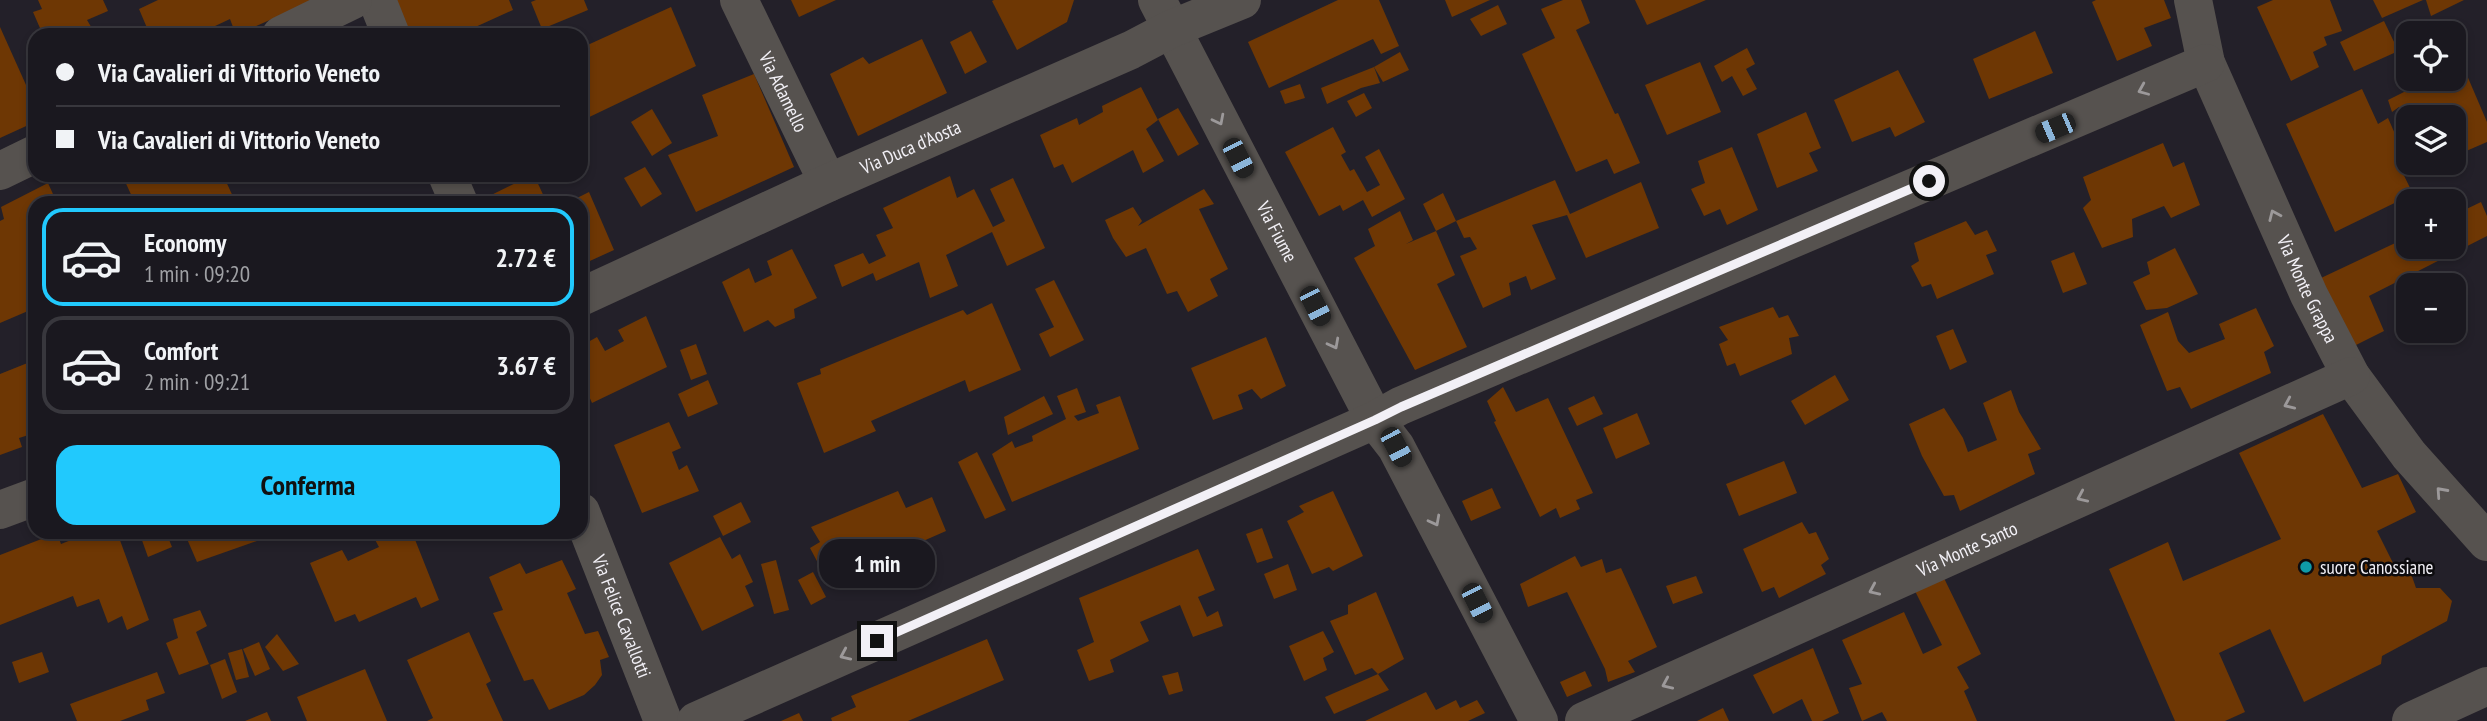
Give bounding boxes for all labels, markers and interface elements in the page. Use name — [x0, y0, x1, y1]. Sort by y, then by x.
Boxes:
map controls — [2396, 21, 2466, 343]
button: locate — [2396, 21, 2466, 91]
street label: Via Adamello — [754, 47, 813, 136]
text: Via Cavalieri di Vittorio Veneto — [98, 56, 380, 89]
one-way arrow — [2138, 82, 2151, 96]
button: layers — [2396, 105, 2466, 175]
car — [2032, 110, 2079, 146]
one-way arrow — [1210, 113, 1224, 125]
street label: Via Duca d'Aosta — [856, 114, 964, 180]
text: Via Cavalieri di Vittorio Veneto — [98, 123, 380, 156]
car — [1220, 135, 1257, 181]
route start — [1913, 165, 1945, 197]
button: + — [2396, 189, 2466, 259]
street label: Via Fiume — [1251, 196, 1303, 266]
one-way arrow — [2268, 210, 2282, 222]
icon: car — [60, 226, 123, 289]
text: Economy — [144, 226, 226, 259]
street label: Via Monte Grappa — [2271, 230, 2344, 347]
text: 2.72 € — [495, 241, 556, 274]
text: 1 min · 09:20 — [144, 259, 250, 288]
button: − — [2396, 273, 2466, 343]
car — [1297, 283, 1334, 329]
icon: car — [60, 334, 123, 397]
text: Comfort — [144, 334, 218, 367]
one-way arrow — [1326, 336, 1340, 349]
text: 3.67 € — [497, 349, 556, 382]
text: 2 min · 09:21 — [144, 367, 250, 396]
one-way arrow — [2284, 395, 2296, 409]
car — [1377, 424, 1416, 470]
button: Conferma — [56, 445, 560, 525]
one-way arrow — [2437, 487, 2449, 500]
one-way arrow — [2077, 489, 2089, 503]
one-way arrow — [1426, 514, 1440, 526]
street label: Via Monte Santo — [1912, 516, 2021, 582]
callout: 1 min — [819, 540, 935, 588]
text: 1 min — [854, 549, 900, 578]
street label: Via Felice Cavallotti — [587, 550, 657, 681]
place label: suore Canossiane — [2320, 555, 2433, 579]
marker: suore Canossiane — [2298, 559, 2314, 575]
car — [1459, 580, 1496, 626]
one-way arrow — [1869, 582, 1881, 596]
route end — [861, 625, 893, 657]
one-way arrow — [840, 647, 852, 661]
one-way arrow — [1662, 676, 1674, 690]

